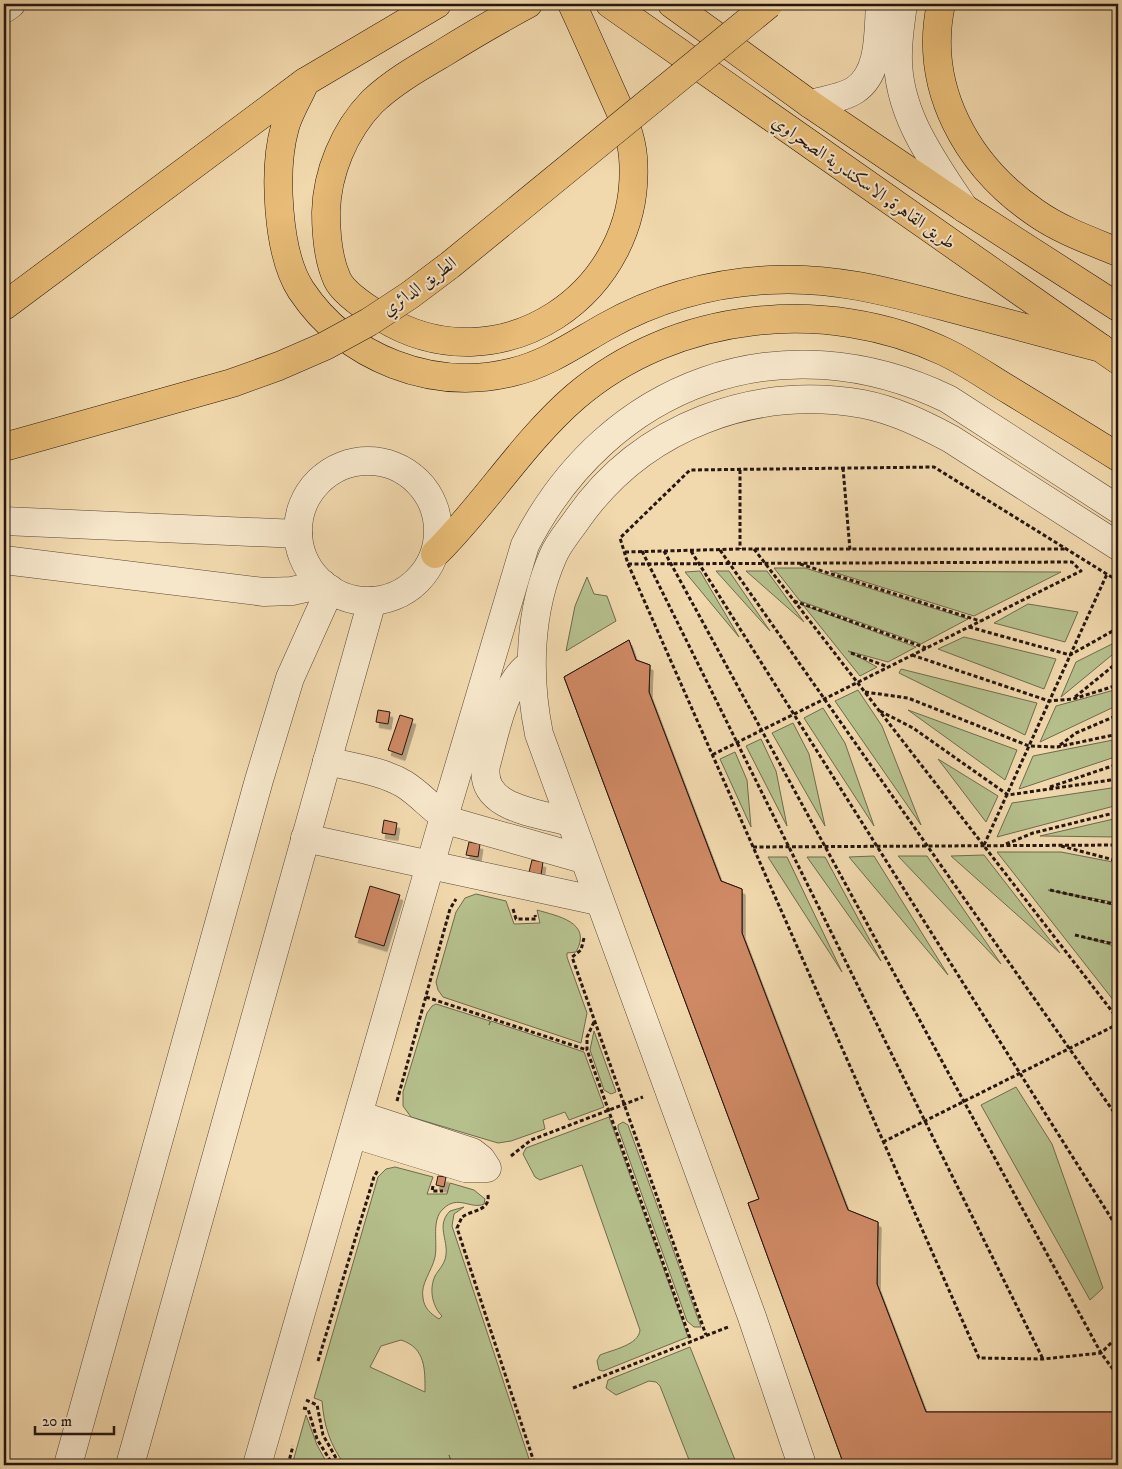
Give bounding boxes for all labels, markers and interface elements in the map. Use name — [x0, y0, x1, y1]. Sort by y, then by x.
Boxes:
street label: طريق القاهرة, الاسكندرية الصحراوي — [766, 111, 959, 257]
street label: الطريق الدائري — [378, 252, 463, 324]
scale bar — [35, 1404, 114, 1436]
text: 20 m — [42, 1412, 72, 1431]

